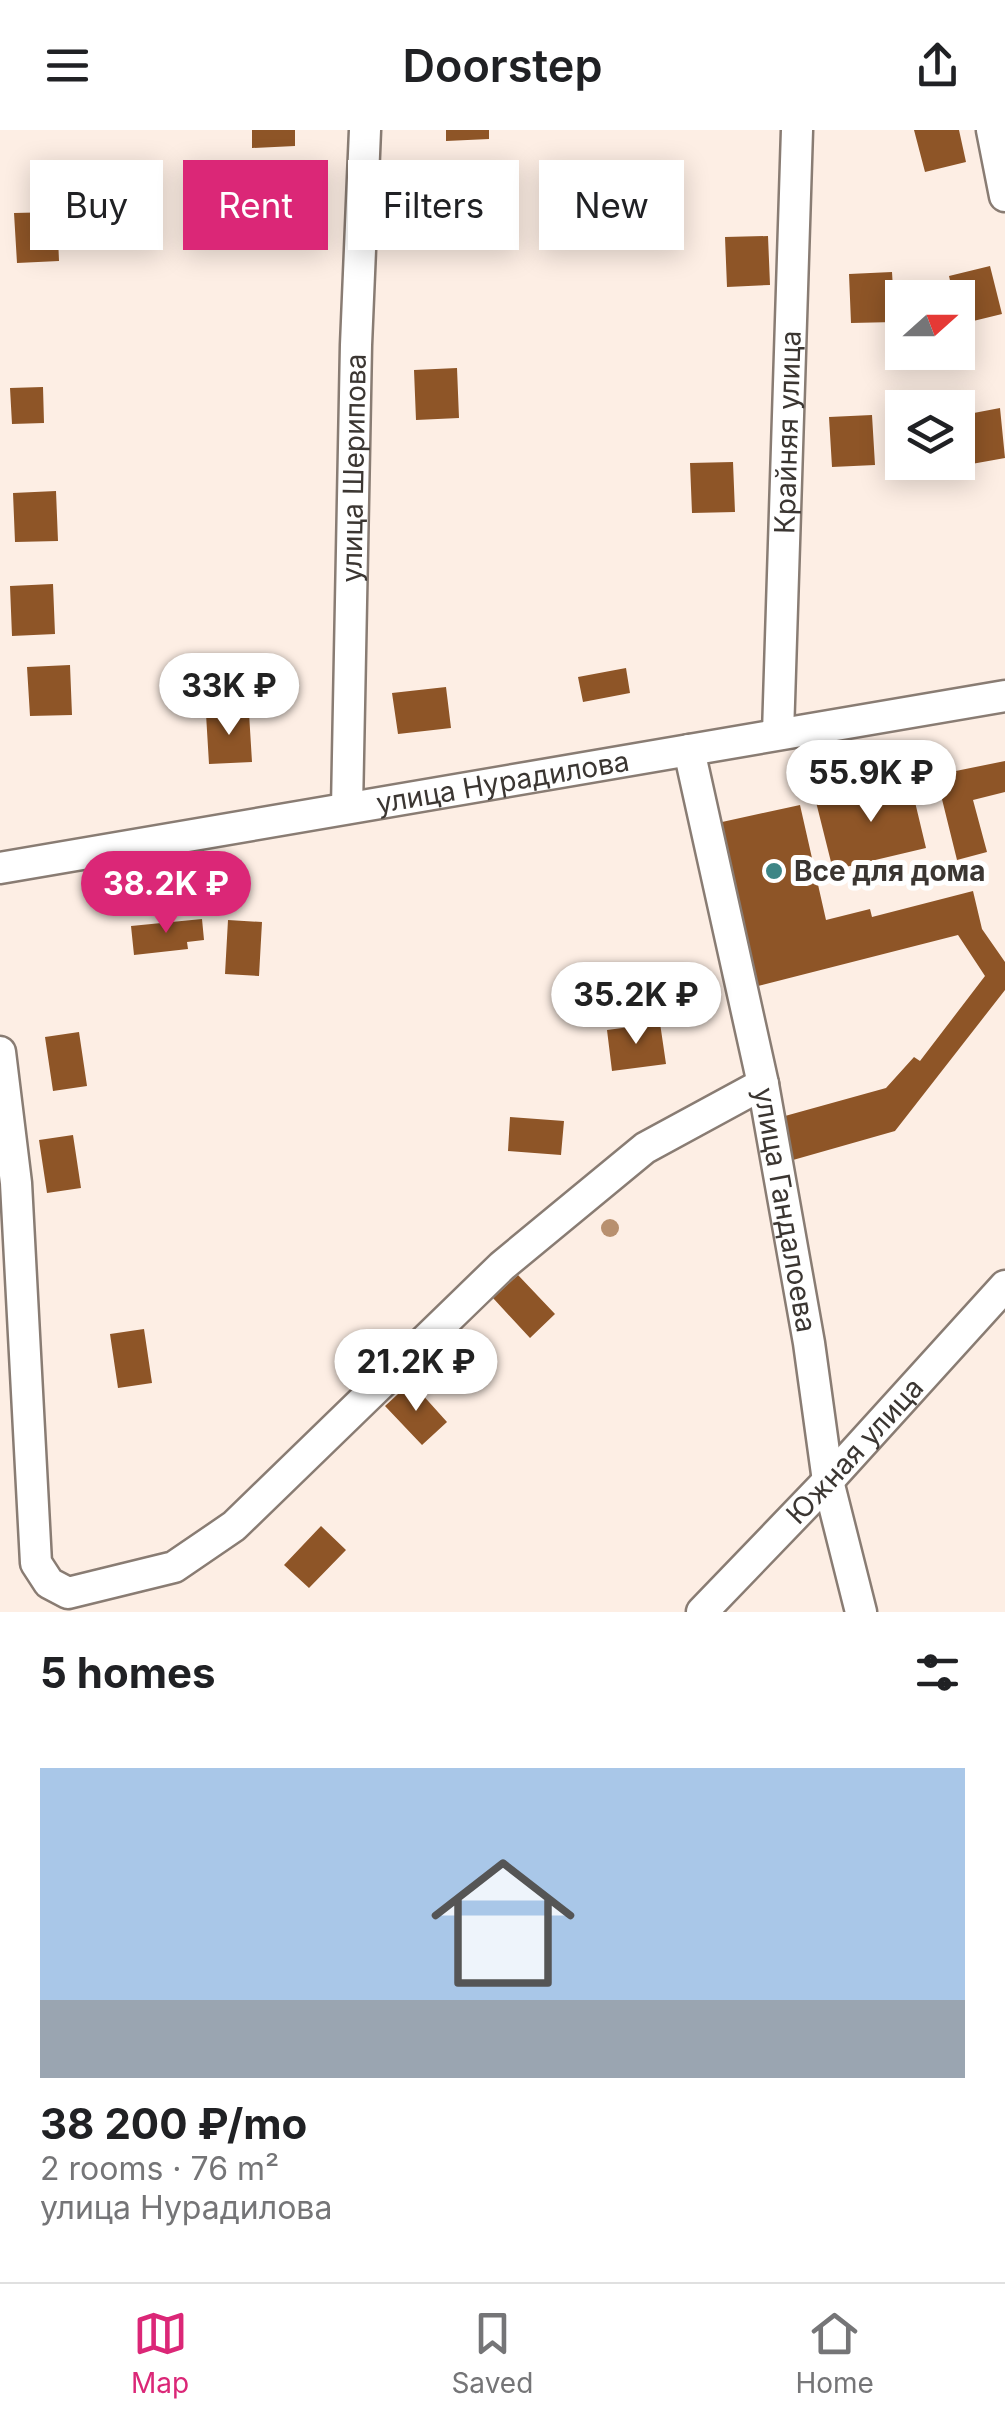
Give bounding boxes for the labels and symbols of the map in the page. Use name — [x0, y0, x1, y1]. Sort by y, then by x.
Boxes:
north arrow — [885, 280, 975, 370]
street label: Крайняя улица — [767, 330, 808, 534]
street label: улица Шерипова — [334, 353, 373, 583]
pin: 33K ₽ — [159, 653, 299, 738]
pin: 55.9K ₽ — [779, 740, 963, 825]
street label: улица Нурадилова — [374, 744, 632, 820]
pin: 38.2K ₽ — [74, 851, 258, 936]
place label: Все для дома — [794, 854, 986, 888]
marker: Все для дома — [763, 860, 785, 882]
pin: 35.2K ₽ — [544, 962, 728, 1047]
street label: улица Гандалоева — [747, 1085, 824, 1335]
pin: 21.2K ₽ — [324, 1329, 508, 1414]
street label: Южная улица — [779, 1371, 930, 1531]

